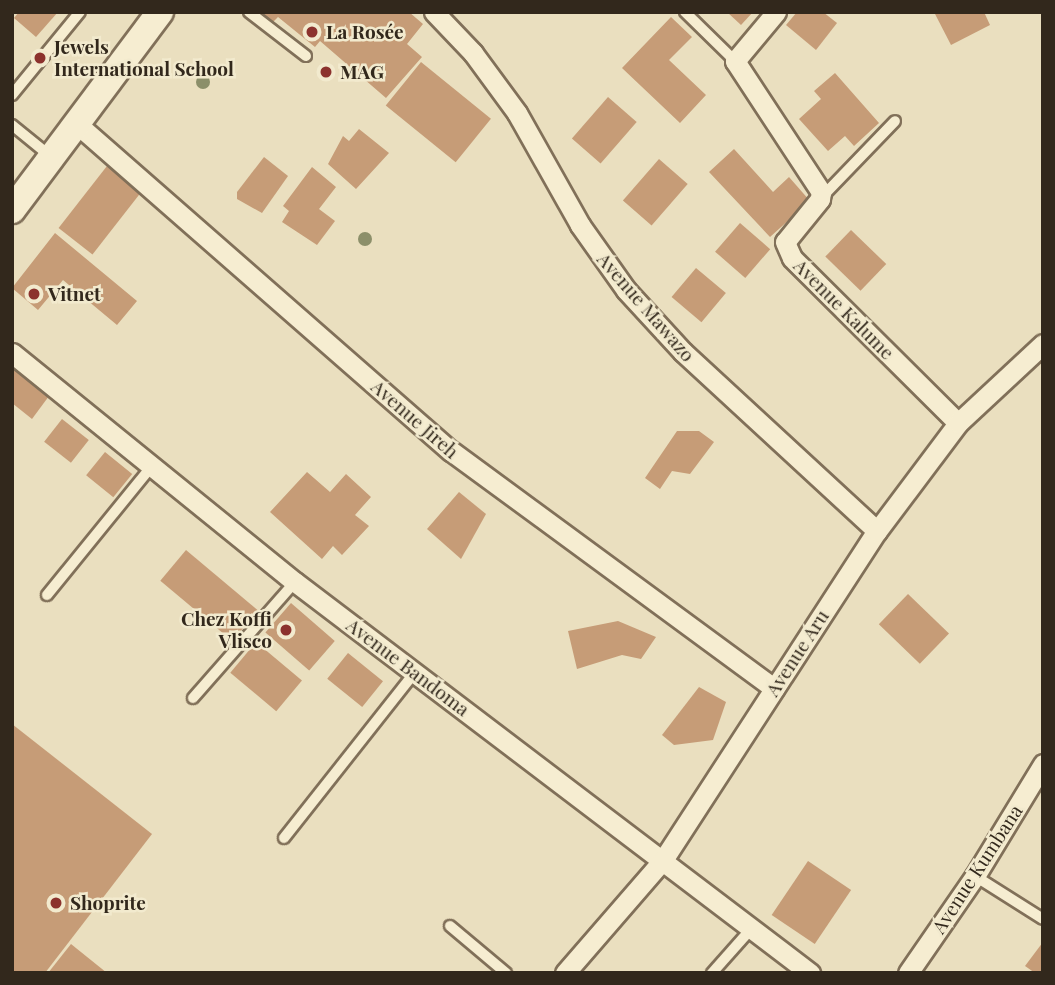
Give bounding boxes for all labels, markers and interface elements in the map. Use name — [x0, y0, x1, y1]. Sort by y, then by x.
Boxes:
place label: La Rosée — [326, 21, 404, 43]
marker: La Rosée — [304, 24, 320, 40]
place label: Jewels International School — [54, 36, 234, 80]
marker: Jewels International School — [32, 50, 48, 66]
place label: MAG — [340, 61, 384, 83]
marker: MAG — [318, 64, 334, 80]
street label: Avenue Mawazo — [593, 248, 699, 366]
street label: Avenue Kalume — [789, 254, 899, 364]
place label: Vitnet — [48, 283, 101, 305]
marker: Vitnet — [26, 286, 42, 302]
street label: Avenue Jireh — [367, 375, 463, 463]
street label: Avenue Aru — [761, 605, 833, 701]
place label: Chez Koffi Vlisco — [181, 608, 272, 652]
street label: Avenue Bandoma — [342, 613, 474, 721]
marker: Chez Koffi Vlisco — [278, 622, 294, 638]
street label: Avenue Kumbana — [927, 800, 1027, 938]
place label: Shoprite — [70, 892, 146, 914]
marker: Shoprite — [48, 895, 64, 911]

